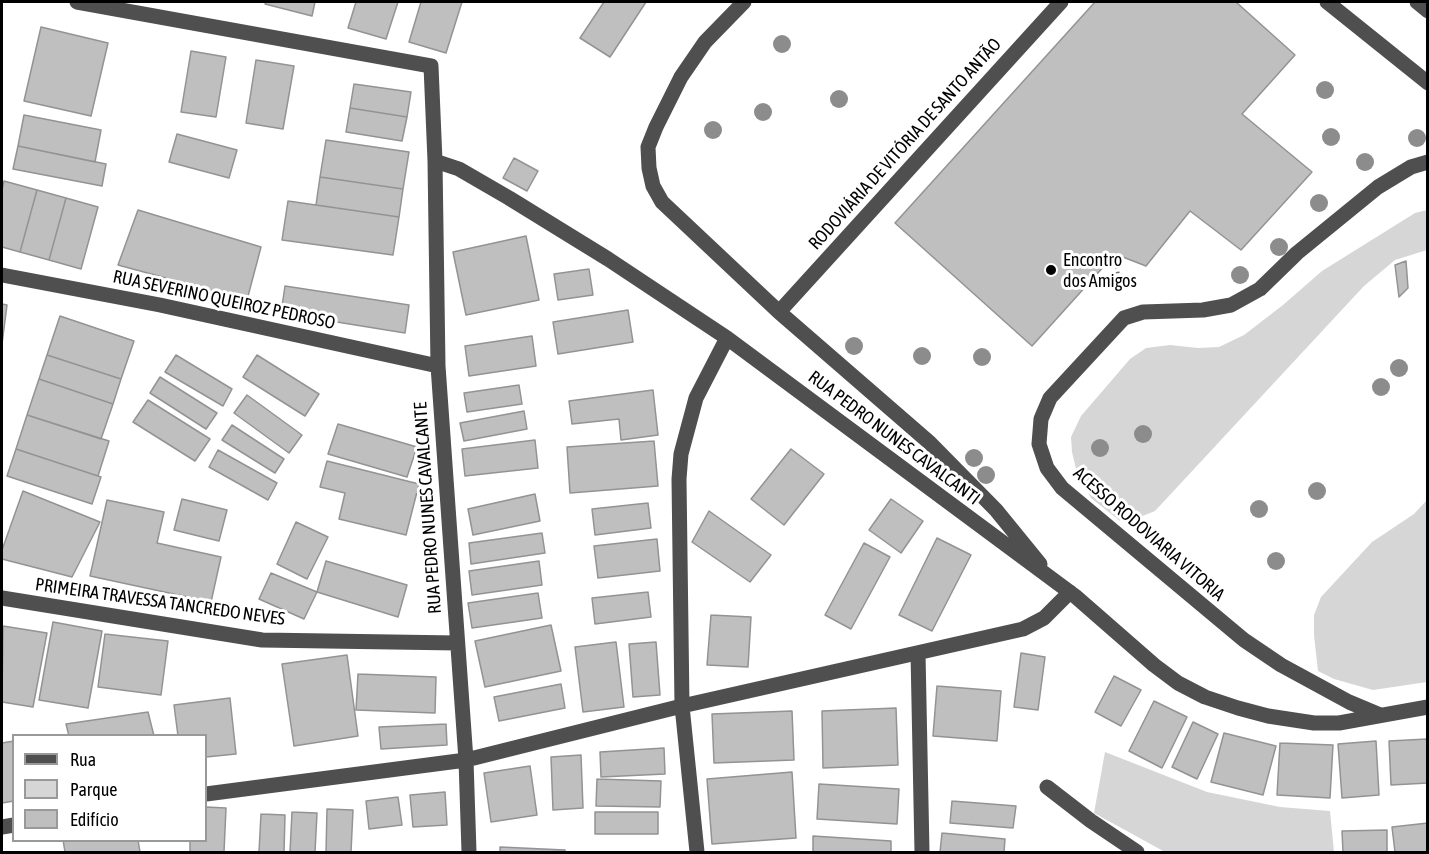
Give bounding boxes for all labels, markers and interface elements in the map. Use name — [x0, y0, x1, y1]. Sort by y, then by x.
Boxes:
street label: RODOVIÁRIA DE VITÓRIA DE SANTO ANTÃO — [804, 34, 1006, 254]
place label: Encontro dos Amigos — [1063, 249, 1137, 292]
marker: Encontro dos Amigos — [1044, 263, 1058, 277]
street label: RUA SEVERINO QUEIROZ PEDROSO — [111, 266, 337, 334]
street label: RUA PEDRO NUNES CAVALCANTI — [804, 366, 984, 510]
street label: RUA PEDRO NUNES CAVALCANTE — [410, 401, 446, 615]
street label: ACESSO RODOVIARIA VITORIA — [1069, 462, 1229, 606]
street label: PRIMEIRA TRAVESSA TANCREDO NEVES — [34, 574, 286, 630]
legend — [12, 734, 207, 842]
text: Rua — [70, 749, 96, 770]
text: Parque — [70, 779, 118, 800]
text: Edifício — [70, 809, 119, 830]

